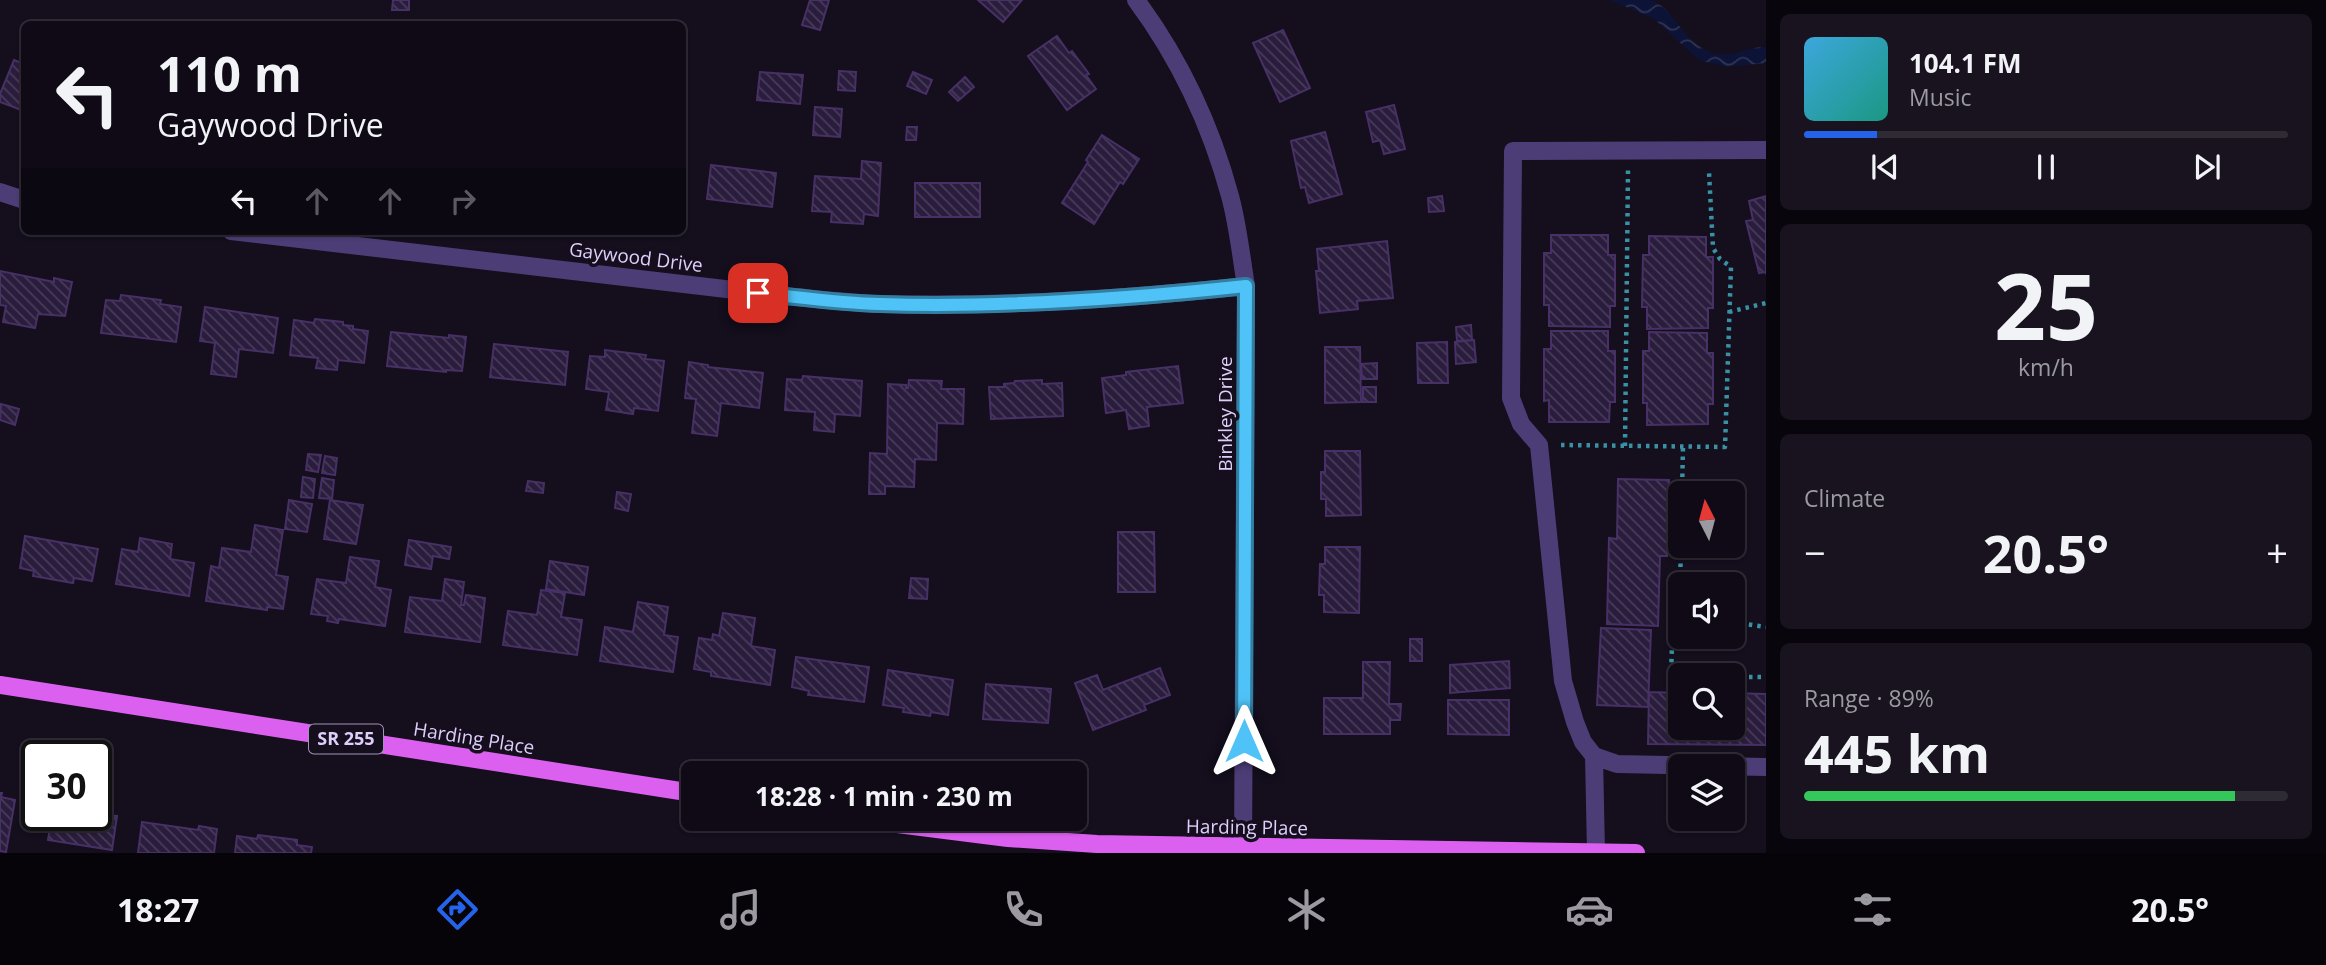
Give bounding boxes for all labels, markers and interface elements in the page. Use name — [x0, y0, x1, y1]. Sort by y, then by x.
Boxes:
text: 110 m — [157, 40, 302, 106]
text: 104.1 FM — [1909, 45, 2021, 81]
icon: left — [42, 49, 133, 140]
text: Music — [1909, 81, 1972, 113]
text: Gaywood Drive — [157, 103, 384, 146]
icon: previous — [1866, 148, 1904, 186]
icon: pause — [2027, 148, 2065, 186]
icon: next — [2188, 148, 2226, 186]
icon: left — [225, 182, 263, 220]
icon: ahead — [298, 182, 336, 220]
icon: ahead — [371, 182, 409, 220]
icon: right — [444, 182, 482, 220]
street label: Gaywood Drive — [568, 236, 704, 278]
text: 25 — [1994, 243, 2098, 367]
pin — [728, 263, 788, 323]
icon: arrive — [739, 274, 777, 312]
text: km/h — [2018, 351, 2074, 383]
street label: Binkley Drive — [1212, 356, 1238, 472]
north arrow — [1668, 481, 1745, 558]
map controls — [1668, 481, 1745, 831]
text: Climate — [1804, 482, 1885, 514]
text: 20.5° — [1983, 517, 2109, 588]
text: − — [1804, 526, 1826, 578]
text: + — [2266, 526, 2288, 578]
button: sound — [1668, 572, 1745, 649]
button: search — [1668, 663, 1745, 740]
text: Range · 89% — [1804, 682, 1934, 714]
position arrow — [1207, 704, 1281, 778]
street label: Harding Place — [412, 716, 536, 760]
text: 445 km — [1804, 717, 1990, 788]
road number: SR 255 — [309, 724, 383, 754]
speed limit sign: 30 — [21, 740, 112, 831]
button: layers — [1668, 754, 1745, 831]
text: 18:28 · 1 min · 230 m — [755, 778, 1013, 814]
street label: Harding Place — [1186, 813, 1308, 841]
icon: directions — [433, 885, 482, 934]
icon: music — [716, 885, 765, 934]
icon: phone — [999, 885, 1048, 934]
icon: climate — [1282, 885, 1331, 934]
icon: car — [1565, 885, 1614, 934]
icon: filters — [1848, 885, 1897, 934]
text: 18:27 — [117, 888, 199, 931]
text: 20.5° — [2131, 888, 2209, 931]

